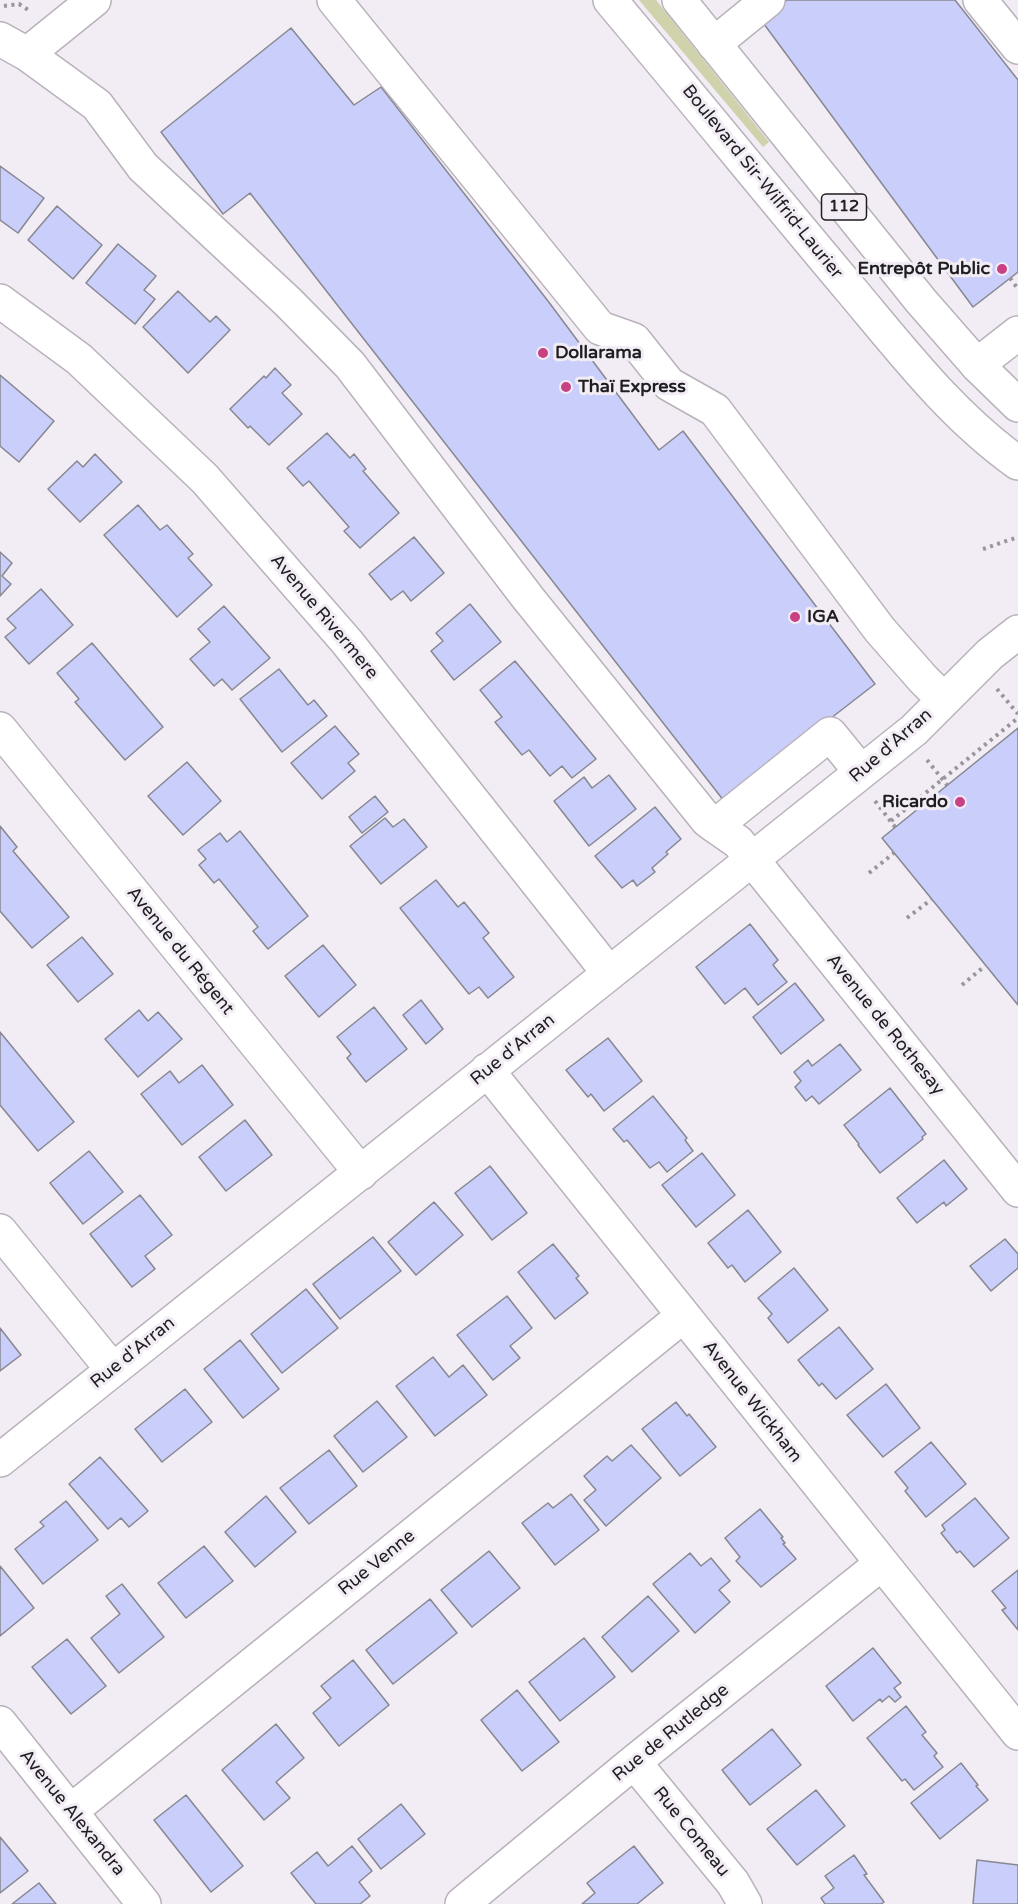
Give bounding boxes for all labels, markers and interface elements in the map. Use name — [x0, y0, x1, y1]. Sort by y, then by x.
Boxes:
street label: Boulevard Sir-Wilfrid-Laurier — [677, 81, 847, 283]
road number: 112 — [822, 194, 866, 220]
place label: Entrepôt Public — [858, 258, 990, 280]
marker: Entrepôt Public — [995, 262, 1009, 276]
place label: Dollarama — [555, 342, 642, 364]
marker: Dollarama — [536, 346, 550, 360]
place label: Thaï Express — [578, 376, 686, 398]
marker: Thaï Express — [559, 380, 573, 394]
street label: Avenue Rivermere — [265, 550, 383, 684]
place label: IGA — [807, 606, 839, 628]
marker: IGA — [788, 610, 802, 624]
street label: Rue d'Arran — [845, 704, 937, 788]
place label: Ricardo — [882, 791, 948, 813]
marker: Ricardo — [953, 795, 967, 809]
street label: Avenue du Régent — [122, 883, 238, 1019]
street label: Avenue de Rothesay — [821, 950, 949, 1100]
street label: Rue d'Arran — [466, 1009, 560, 1091]
street label: Rue d'Arran — [86, 1312, 180, 1394]
street label: Avenue Wickham — [698, 1337, 806, 1467]
street label: Rue Venne — [334, 1526, 420, 1600]
street label: Rue de Rutledge — [609, 1680, 733, 1786]
street label: Avenue Alexandra — [14, 1746, 130, 1880]
street label: Rue Comeau — [648, 1783, 734, 1881]

